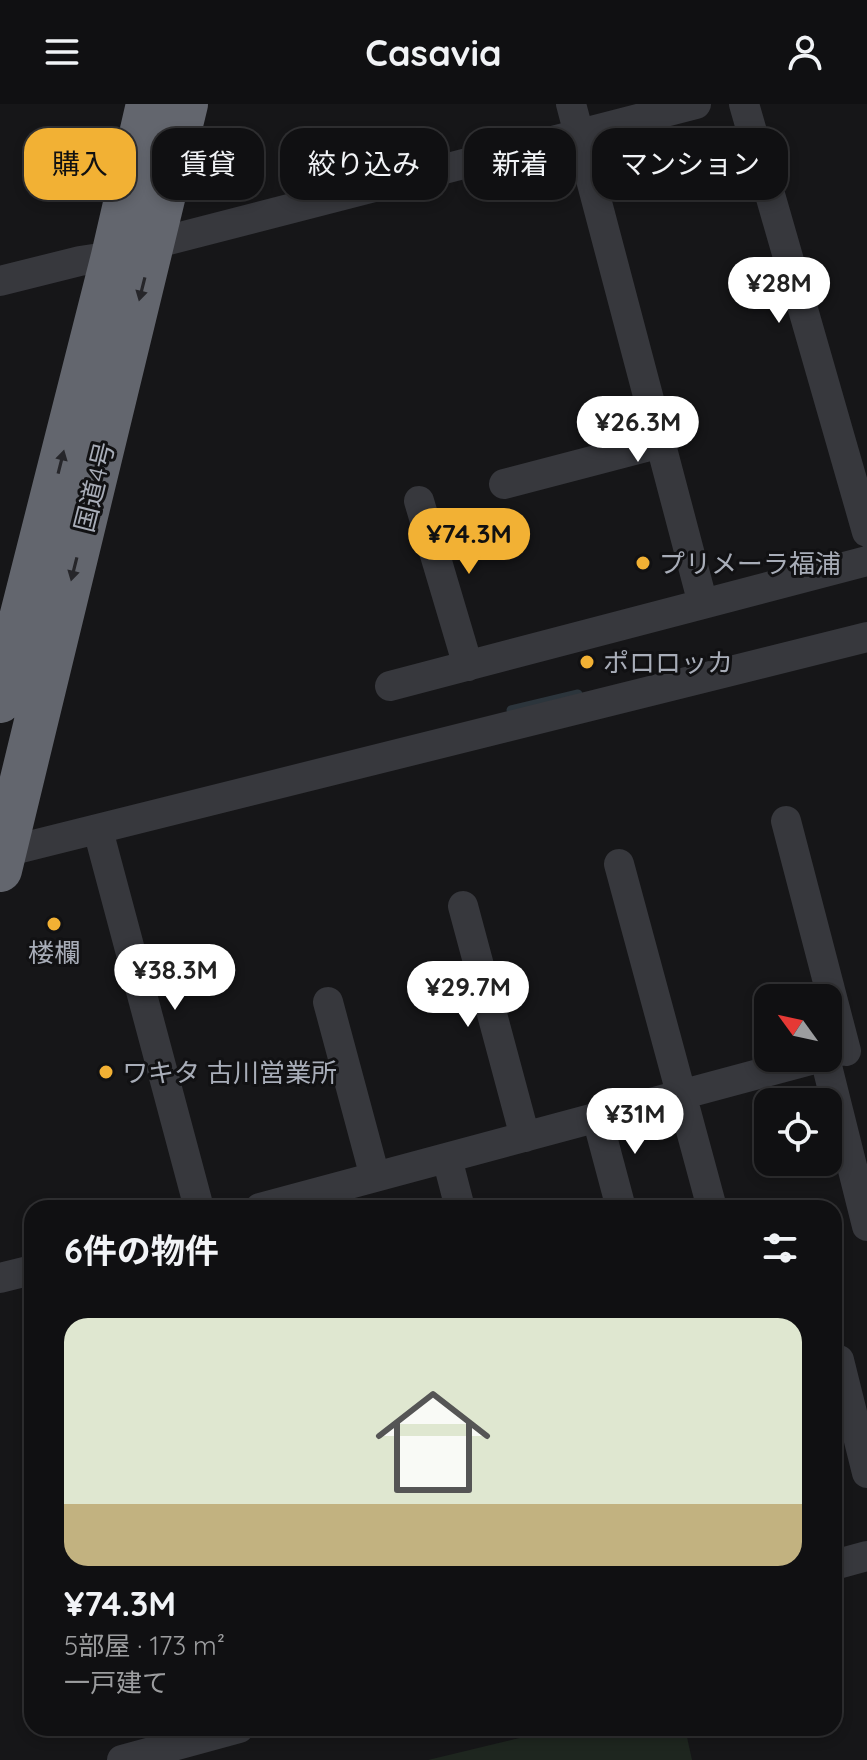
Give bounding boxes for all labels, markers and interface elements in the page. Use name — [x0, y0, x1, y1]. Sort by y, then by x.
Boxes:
icon: menu — [40, 30, 84, 74]
text: Casavia — [365, 30, 502, 75]
icon: person — [783, 30, 827, 74]
chip: 購入 — [24, 128, 136, 200]
chip: 賃貸 — [152, 128, 264, 200]
chip: 絞り込み — [280, 128, 448, 200]
chip: 新着 — [464, 128, 576, 200]
chip: マンション — [592, 128, 788, 200]
pin: ¥28M — [732, 257, 826, 325]
text: ¥28M — [746, 266, 812, 299]
one-way arrow — [135, 276, 148, 301]
pin: ¥26.3M — [573, 396, 703, 464]
text: ¥26.3M — [595, 405, 681, 438]
street label: 国道4号 — [67, 439, 121, 535]
one-way arrow — [55, 450, 67, 475]
pin: ¥74.3M — [404, 508, 534, 576]
text: ¥74.3M — [426, 517, 512, 550]
place label: プリメーラ福浦 — [659, 547, 841, 580]
marker: プリメーラ福浦 — [634, 554, 652, 572]
one-way arrow — [67, 556, 80, 581]
place label: ポロロッカ — [603, 646, 733, 679]
marker: ポロロッカ — [578, 653, 596, 671]
marker: 楼欄 — [45, 915, 63, 933]
place label: 楼欄 — [28, 936, 80, 969]
pin: ¥38.3M — [110, 944, 240, 1012]
text: ¥38.3M — [132, 953, 218, 986]
pin: ¥29.7M — [403, 961, 533, 1029]
text: ¥29.7M — [425, 970, 511, 1003]
north arrow — [754, 984, 842, 1072]
map controls — [754, 984, 842, 1176]
place label: ワキタ 古川営業所 — [122, 1056, 337, 1089]
marker: ワキタ 古川営業所 — [97, 1063, 115, 1081]
pin: ¥31M — [588, 1088, 682, 1156]
button: locate — [754, 1088, 842, 1176]
text: ¥31M — [605, 1097, 665, 1130]
icon: filters — [758, 1226, 802, 1270]
text: 6件の物件 — [64, 1229, 219, 1272]
icon: home — [361, 1370, 505, 1514]
text: ¥74.3M — [64, 1582, 176, 1625]
text: 5部屋 · 173 m² — [64, 1629, 225, 1662]
text: 一戸建て — [64, 1666, 168, 1699]

